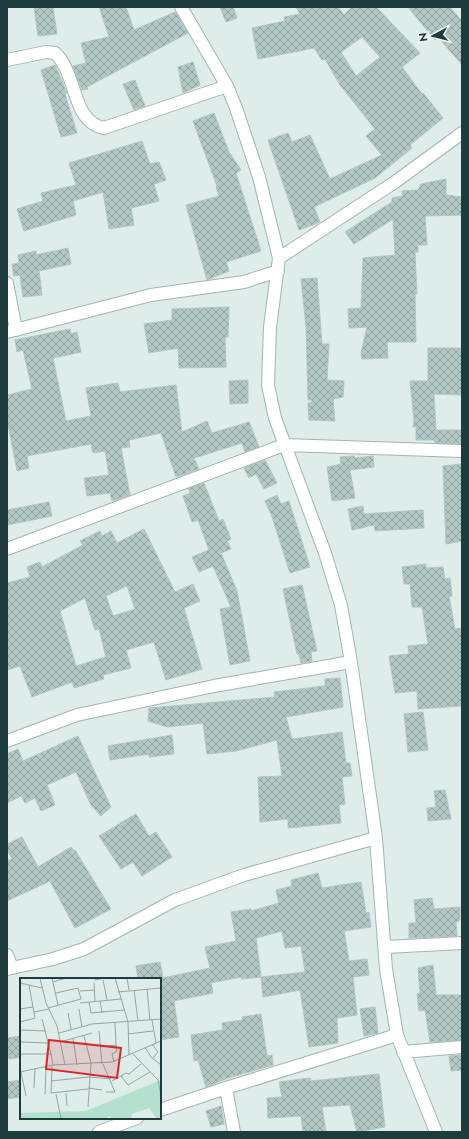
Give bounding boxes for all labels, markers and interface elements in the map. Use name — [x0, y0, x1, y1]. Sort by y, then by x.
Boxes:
north arrow — [413, 16, 453, 56]
text: N — [415, 32, 432, 43]
inset map — [20, 978, 161, 1119]

